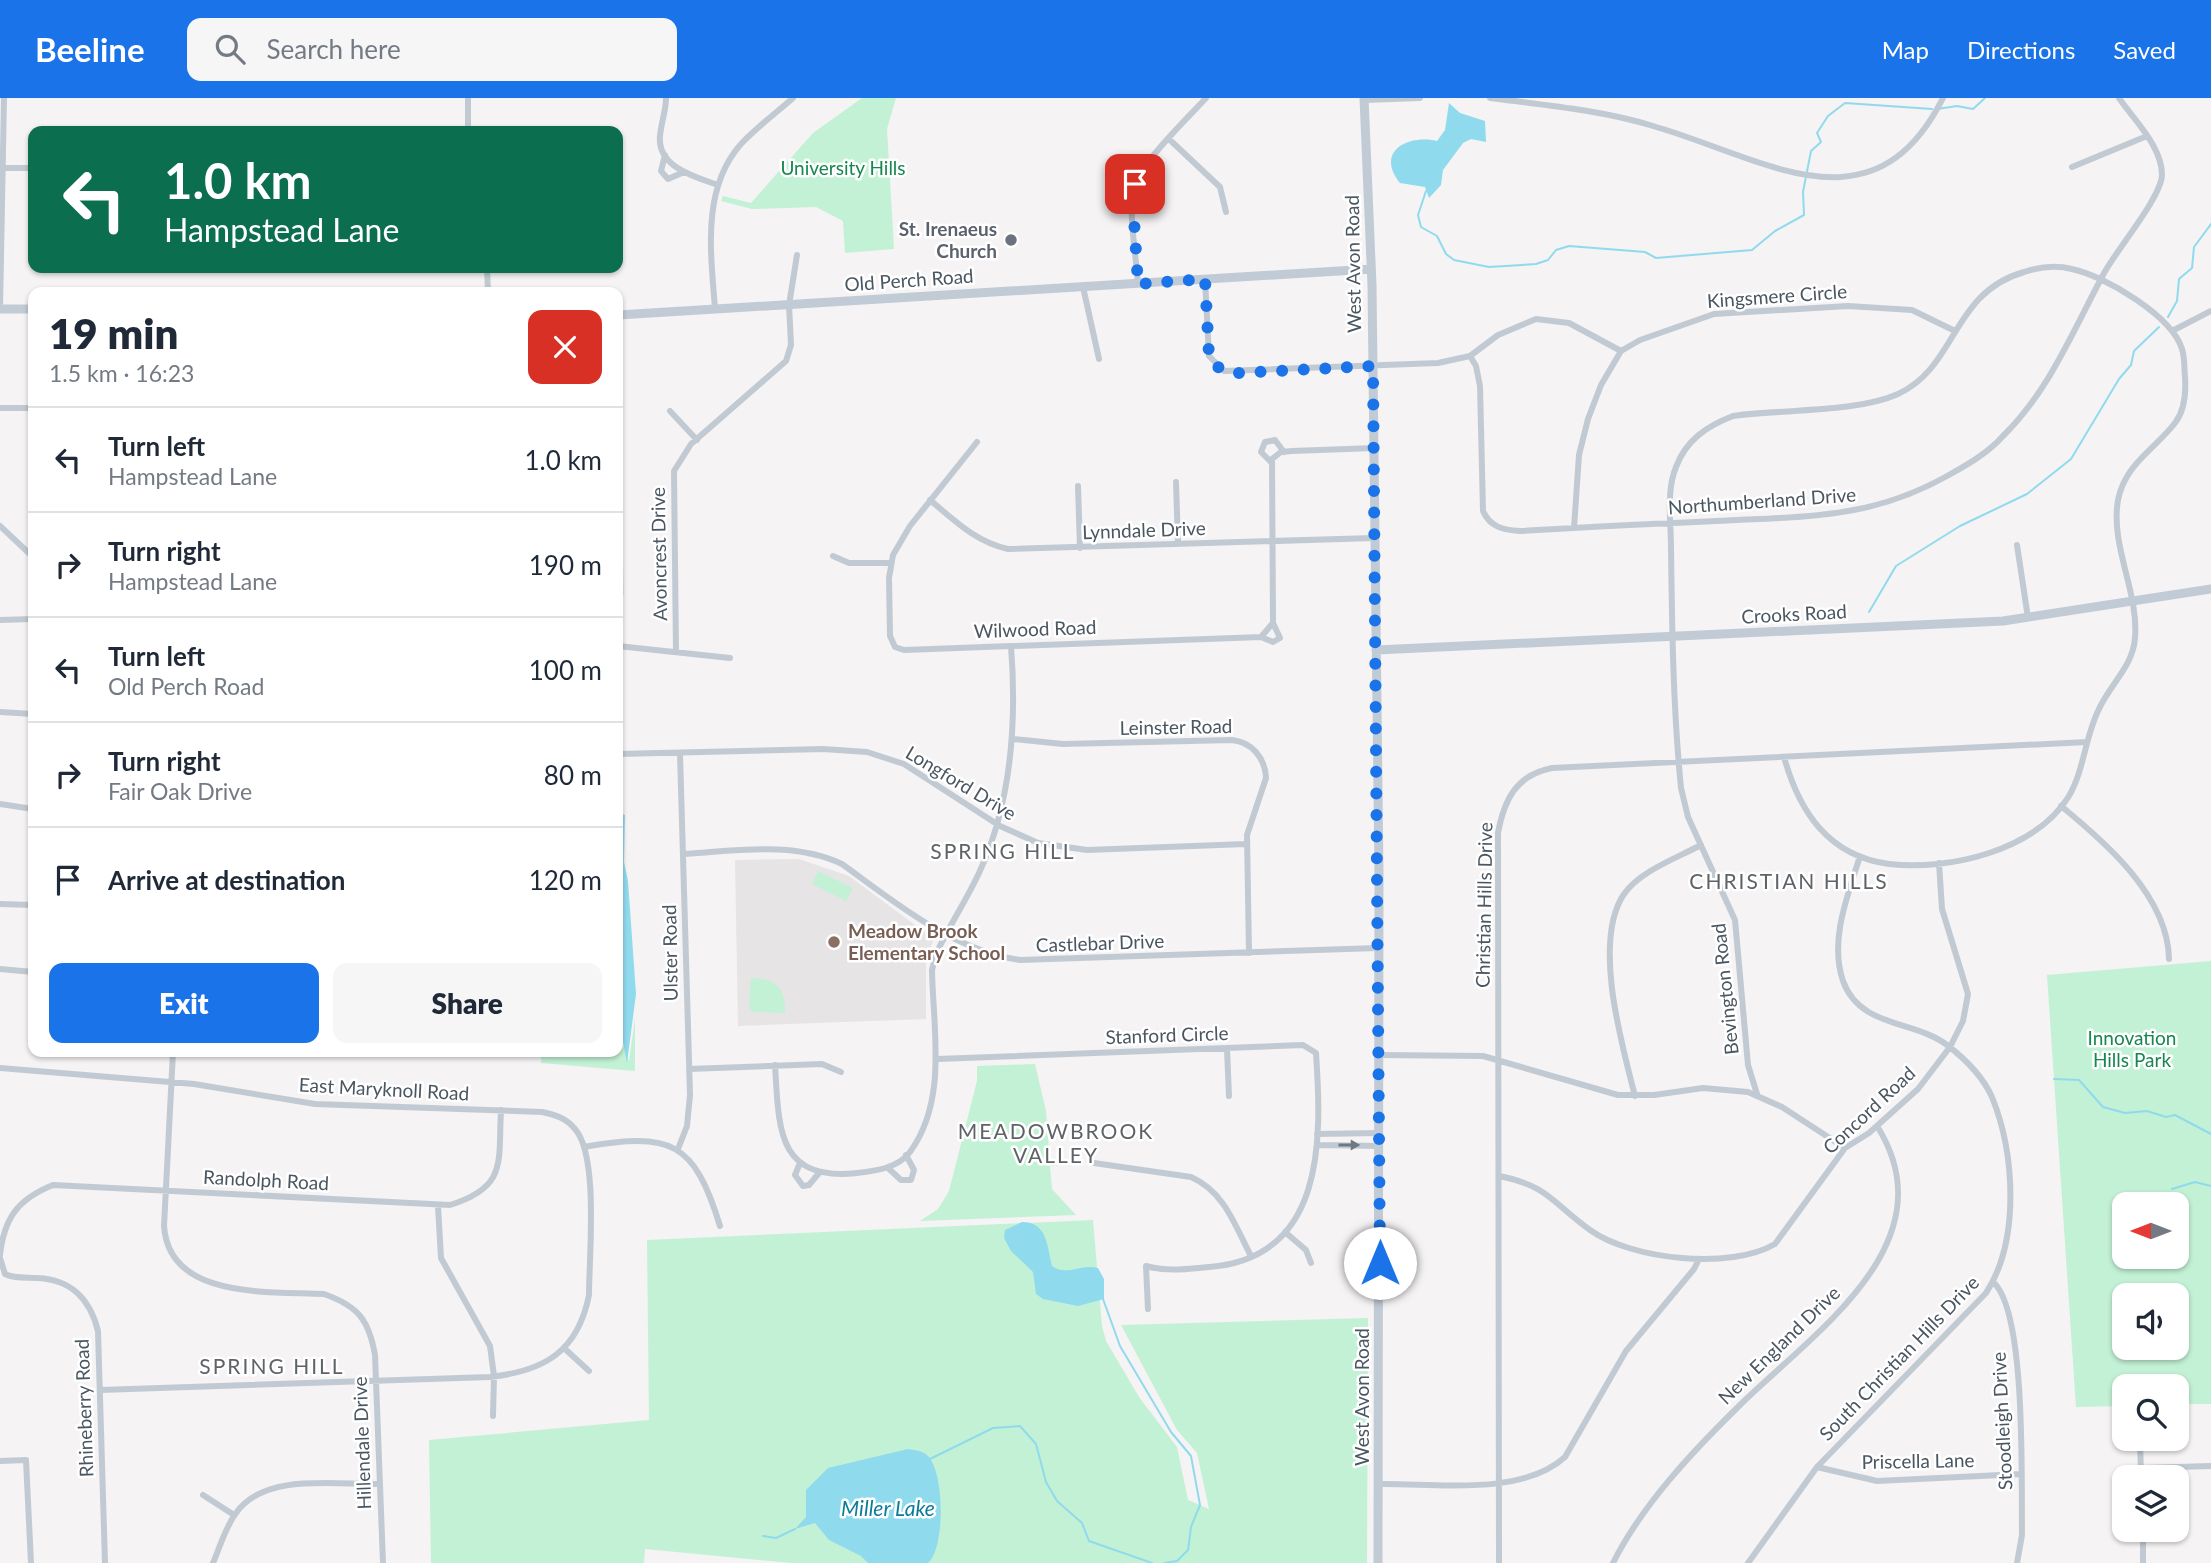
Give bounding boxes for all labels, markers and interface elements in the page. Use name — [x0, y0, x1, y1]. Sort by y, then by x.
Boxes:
search box — [187, 18, 677, 81]
text: Beeline — [35, 29, 145, 69]
icon: search — [211, 30, 249, 68]
text: Search here — [267, 33, 401, 65]
text: Map — [1882, 35, 1929, 64]
text: Directions — [1967, 35, 2075, 64]
text: Saved — [2113, 35, 2176, 64]
text: 1.0 km — [164, 151, 312, 209]
icon: left — [49, 154, 140, 245]
pin — [1105, 154, 1165, 214]
park label: University Hills — [780, 156, 906, 179]
icon: arrive — [1116, 165, 1154, 203]
street label: West Avon Road — [1340, 195, 1365, 333]
text: Hampstead Lane — [164, 210, 399, 249]
place label: St. Irenaeus Church — [899, 217, 997, 262]
marker: St. Irenaeus Church — [1003, 232, 1019, 248]
street label: Old Perch Road — [844, 264, 974, 295]
street label: Kingsmere Circle — [1706, 279, 1848, 312]
text: 19 min — [49, 308, 178, 358]
button: close — [528, 310, 602, 384]
text: 1.5 km · 16:23 — [49, 359, 194, 387]
text: Turn left — [108, 430, 205, 462]
icon: left — [49, 441, 87, 479]
text: 1.0 km — [524, 444, 602, 476]
text: Hampstead Lane — [108, 462, 277, 490]
street label: Northumberland Drive — [1667, 482, 1857, 519]
street label: Avoncrest Drive — [646, 487, 671, 621]
street label: Lynndale Drive — [1082, 516, 1206, 543]
text: Turn right — [108, 535, 221, 567]
icon: right — [49, 546, 87, 584]
text: 190 m — [529, 549, 602, 581]
text: Hampstead Lane — [108, 567, 277, 595]
street label: Crooks Road — [1741, 599, 1847, 628]
street label: Wilwood Road — [973, 615, 1097, 642]
text: Turn left — [108, 640, 205, 672]
icon: left — [49, 651, 87, 689]
text: 100 m — [529, 654, 602, 686]
text: Old Perch Road — [108, 672, 264, 700]
street label: Leinster Road — [1119, 714, 1233, 739]
street label: Longford Drive — [902, 741, 1021, 825]
text: Turn right — [108, 745, 221, 777]
icon: right — [49, 756, 87, 794]
text: 80 m — [544, 759, 602, 791]
text: Fair Oak Drive — [108, 777, 252, 805]
street label: Christian Hills Drive — [1471, 822, 1496, 988]
district label: SPRING HILL — [930, 838, 1076, 863]
icon: arrive — [49, 861, 87, 899]
text: Arrive at destination — [108, 864, 345, 896]
text: 120 m — [529, 864, 602, 896]
district label: CHRISTIAN HILLS — [1689, 868, 1889, 893]
street label: Ulster Road — [657, 904, 682, 1002]
place label: Meadow Brook Elementary School — [848, 919, 1005, 964]
street label: Bevington Road — [1706, 922, 1743, 1056]
street label: Castlebar Drive — [1035, 929, 1165, 956]
marker: Meadow Brook Elementary School — [826, 934, 842, 950]
button: Exit — [49, 963, 319, 1043]
button: Share — [333, 963, 602, 1043]
street label: Stanford Circle — [1105, 1021, 1229, 1048]
park label: Innovation Hills Park — [2088, 1026, 2176, 1071]
street label: Concord Road — [1818, 1061, 1920, 1158]
street label: East Maryknoll Road — [298, 1073, 470, 1104]
district label: MEADOWBROOK VALLEY — [958, 1118, 1154, 1167]
one-way arrow — [1338, 1139, 1360, 1151]
street label: Randolph Road — [203, 1165, 330, 1194]
north arrow — [2112, 1192, 2189, 1269]
map controls — [2112, 1192, 2189, 1542]
position arrow — [1343, 1226, 1417, 1300]
street label: South Christian Hills Drive — [1814, 1271, 1983, 1445]
street label: New England Drive — [1713, 1281, 1844, 1409]
button: sound — [2112, 1283, 2189, 1360]
street label: West Avon Road — [1350, 1328, 1373, 1466]
street label: Rhineberry Road — [70, 1338, 97, 1478]
street label: Stoodleigh Drive — [1986, 1351, 2017, 1491]
district label: SPRING HILL — [199, 1353, 345, 1378]
button: search — [2112, 1374, 2189, 1451]
street label: Hillendale Drive — [348, 1376, 375, 1510]
street label: Priscella Lane — [1861, 1448, 1975, 1473]
button: layers — [2112, 1465, 2189, 1542]
water label: Miller Lake — [841, 1495, 935, 1520]

